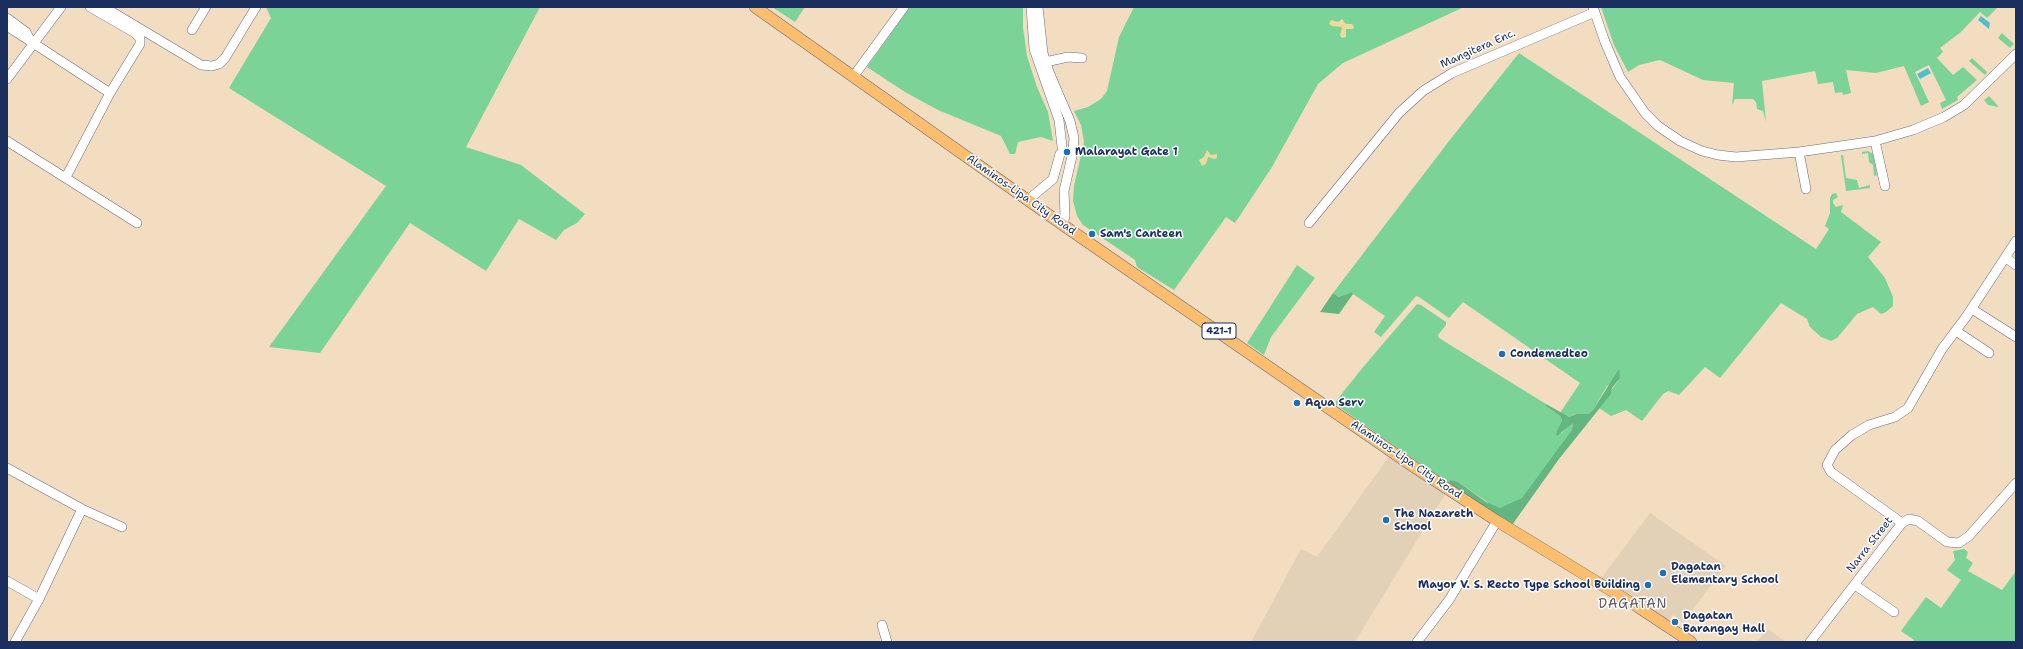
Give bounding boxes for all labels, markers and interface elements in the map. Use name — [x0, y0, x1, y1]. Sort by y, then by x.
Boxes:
street label: Mangitera Enc. — [1438, 27, 1518, 71]
place label: Malarayat Gate 1 — [1075, 145, 1178, 159]
marker: Malarayat Gate 1 — [1062, 147, 1072, 157]
street label: Alaminos-Lipa City Road — [964, 152, 1078, 238]
place label: Sam's Canteen — [1100, 227, 1182, 241]
marker: Sam's Canteen — [1087, 229, 1097, 239]
road number: 421-1 — [1202, 323, 1236, 339]
place label: Condemedteo — [1510, 347, 1588, 361]
marker: Condemedteo — [1497, 349, 1507, 359]
place label: Aqua Serv — [1305, 396, 1364, 410]
marker: Aqua Serv — [1292, 398, 1302, 408]
street label: Alaminos-Lipa City Road — [1348, 418, 1464, 502]
place label: The Nazareth School — [1394, 507, 1473, 533]
street label: Narra Street — [1844, 514, 1896, 576]
marker: The Nazareth School — [1381, 515, 1391, 525]
place label: Dagatan Elementary School — [1671, 560, 1779, 586]
marker: Dagatan Elementary School — [1658, 568, 1668, 578]
place label: Mayor V. S. Recto Type School Building — [1418, 578, 1640, 592]
marker: Mayor V. S. Recto Type School Building — [1643, 580, 1653, 590]
district label: DAGATAN — [1598, 597, 1668, 613]
place label: Dagatan Barangay Hall — [1683, 609, 1765, 635]
marker: Dagatan Barangay Hall — [1670, 617, 1680, 627]

